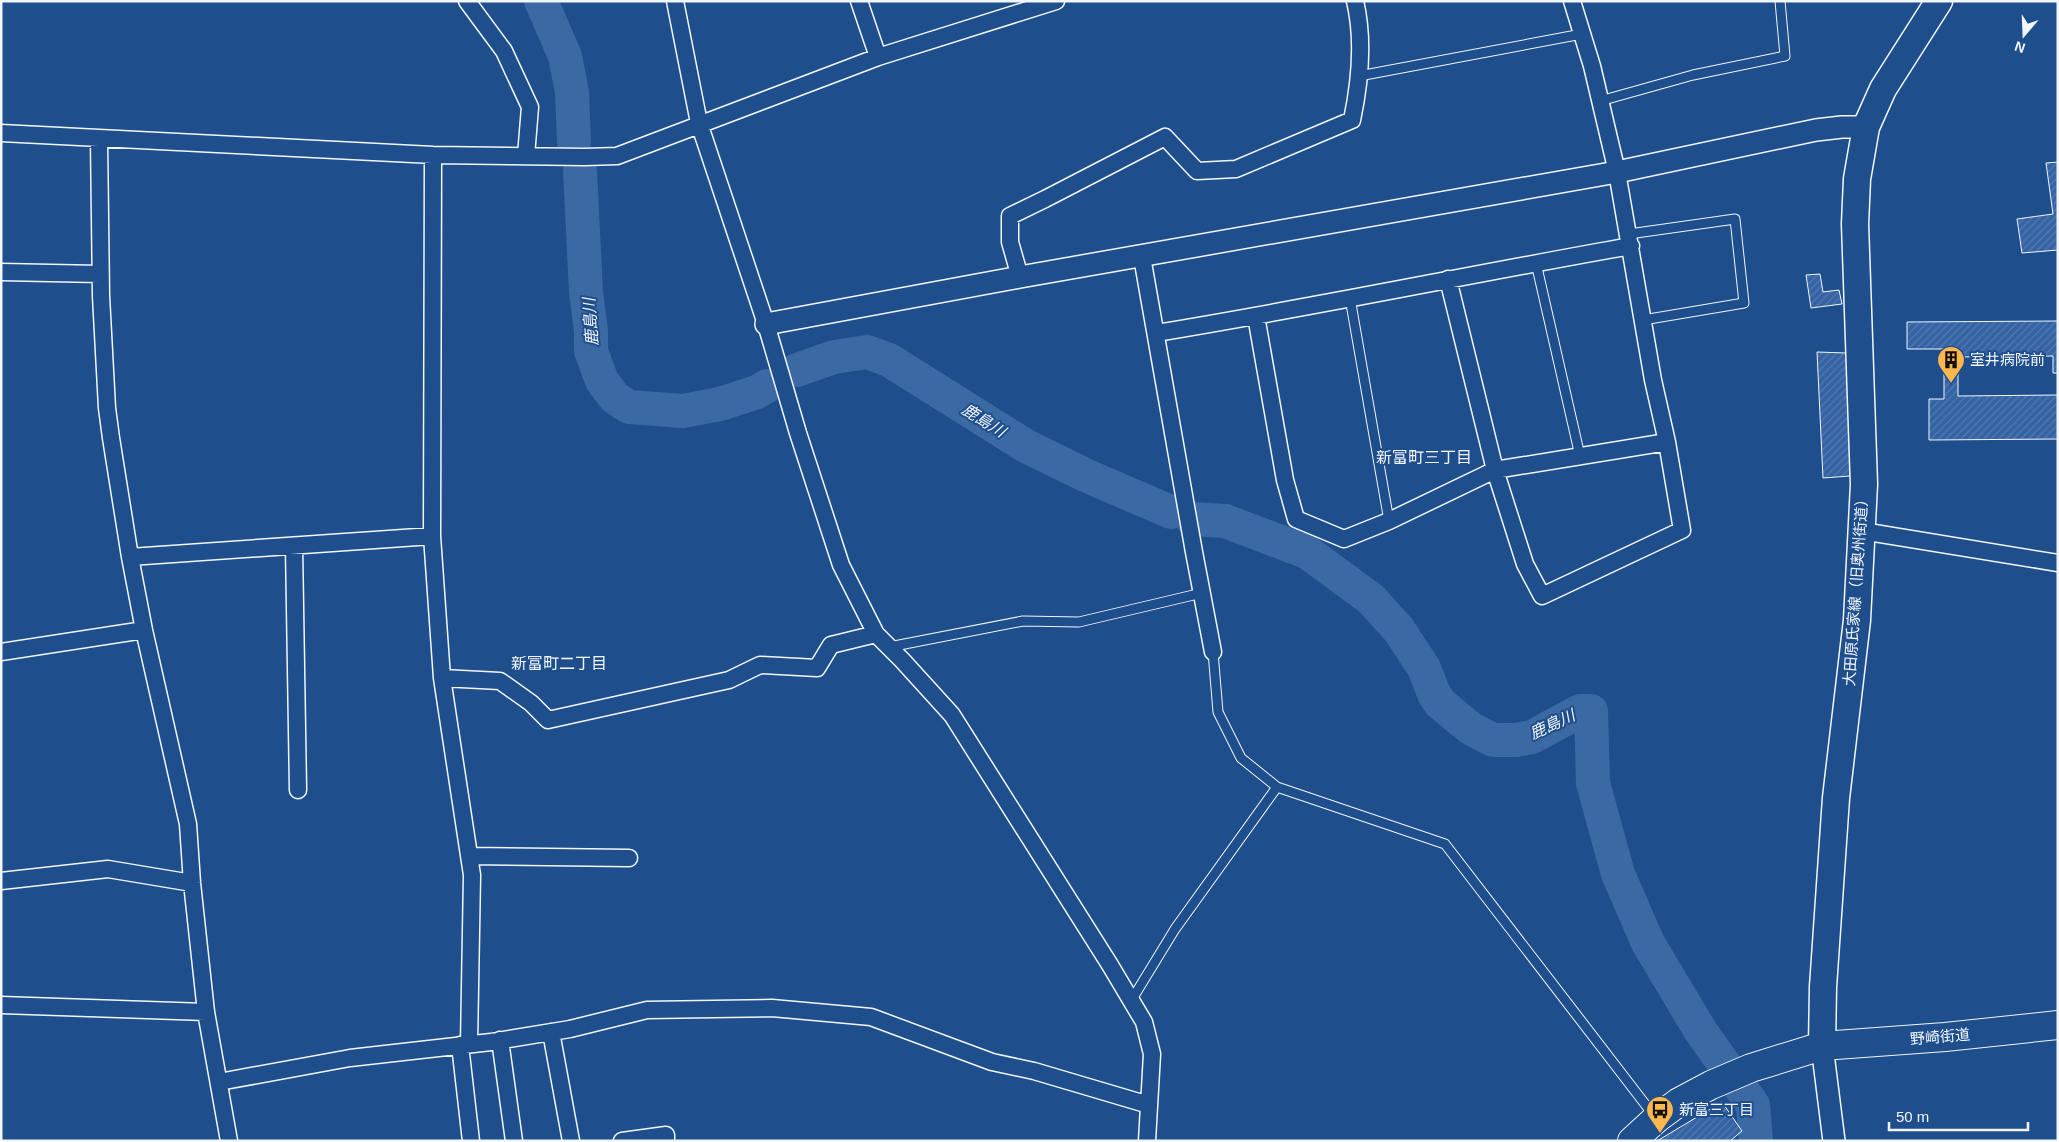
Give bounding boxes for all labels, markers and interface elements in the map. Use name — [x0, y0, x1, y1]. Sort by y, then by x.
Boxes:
north arrow — [1999, 10, 2049, 60]
text: N — [2012, 38, 2027, 57]
water label: 鹿島川 — [580, 295, 601, 347]
building icon: 室井病院前 — [1936, 345, 1966, 384]
place label: 室井病院前 — [1970, 351, 2045, 368]
water label: 鹿島川 — [959, 400, 1010, 441]
district label: 新富町三丁目 — [1376, 449, 1472, 466]
street label: 大田原氏家線（旧奥州街道） — [1840, 491, 1871, 687]
district label: 新富町二丁目 — [511, 655, 607, 672]
water label: 鹿島川 — [1527, 706, 1579, 742]
street label: 野崎街道 — [1909, 1025, 1971, 1048]
bus stop icon: 新富三丁目 — [1645, 1095, 1675, 1134]
scale bar — [1889, 1100, 2028, 1132]
place label: 新富三丁目 — [1679, 1101, 1754, 1118]
text: 50 m — [1896, 1108, 1929, 1125]

